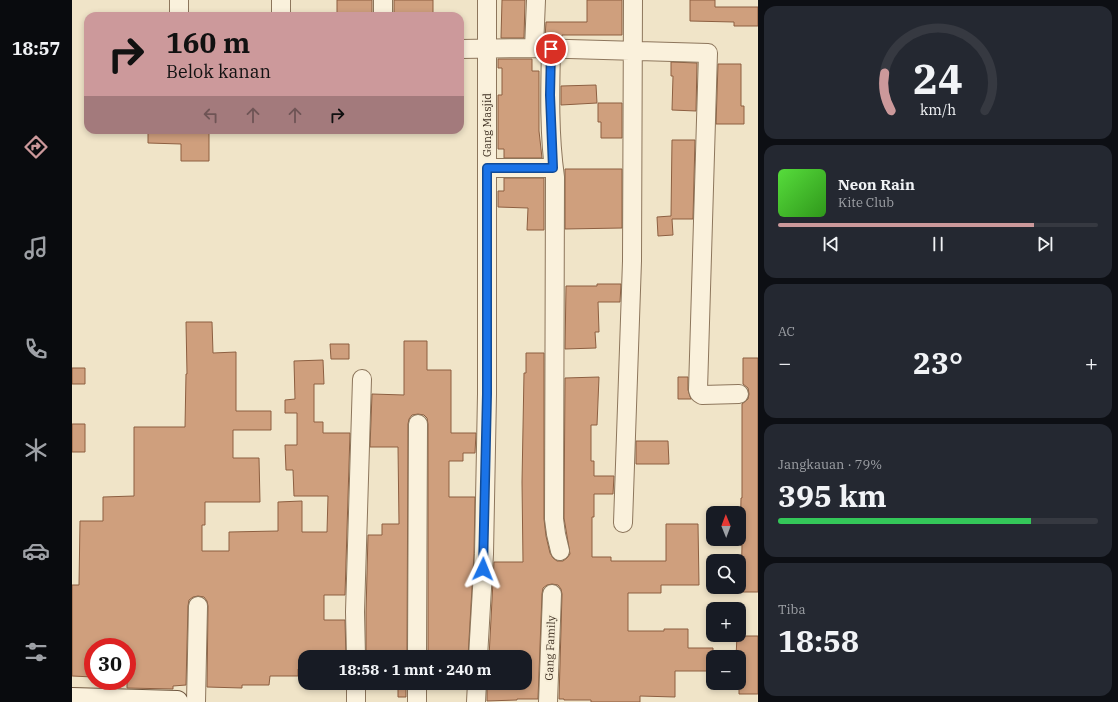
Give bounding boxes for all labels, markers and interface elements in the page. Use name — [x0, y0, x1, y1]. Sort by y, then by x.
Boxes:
text: 160 m — [166, 24, 250, 61]
icon: right — [100, 28, 152, 80]
pin — [534, 32, 568, 66]
text: 18:57 — [12, 37, 60, 60]
icon: arrive — [540, 38, 562, 60]
text: 24 — [913, 50, 963, 104]
text: Belok kanan — [166, 60, 271, 83]
street label: Gang Masjid — [480, 93, 494, 157]
text: km/h — [920, 99, 956, 118]
icon: left — [200, 104, 222, 126]
icon: ahead — [242, 104, 264, 126]
icon: ahead — [284, 104, 306, 126]
icon: right — [326, 104, 348, 126]
icon: directions — [22, 133, 50, 161]
text: Neon Rain — [838, 175, 915, 194]
text: Kite Club — [838, 194, 894, 211]
icon: previous — [820, 233, 842, 255]
icon: pause — [927, 233, 949, 255]
icon: next — [1034, 233, 1056, 255]
icon: music — [22, 234, 50, 262]
text: AC — [778, 323, 795, 340]
icon: phone — [22, 335, 50, 363]
text: 23° — [913, 343, 963, 382]
text: − — [778, 348, 791, 377]
text: + — [1085, 348, 1098, 377]
icon: climate — [22, 436, 50, 464]
text: Jangkauan · 79% — [778, 456, 882, 473]
text: 395 km — [778, 476, 887, 515]
north arrow — [706, 506, 746, 546]
map controls — [706, 506, 746, 690]
icon: car — [22, 537, 50, 565]
position arrow — [462, 548, 504, 590]
button: search — [706, 554, 746, 594]
text: Tiba — [778, 601, 806, 618]
button: + — [706, 602, 746, 642]
street label: Gang Family — [542, 615, 558, 681]
text: 18:58 — [778, 621, 859, 660]
icon: filters — [22, 638, 50, 666]
speed limit sign: 30 — [84, 638, 136, 690]
button: − — [706, 650, 746, 690]
text: 18:58 · 1 mnt · 240 m — [339, 660, 491, 679]

